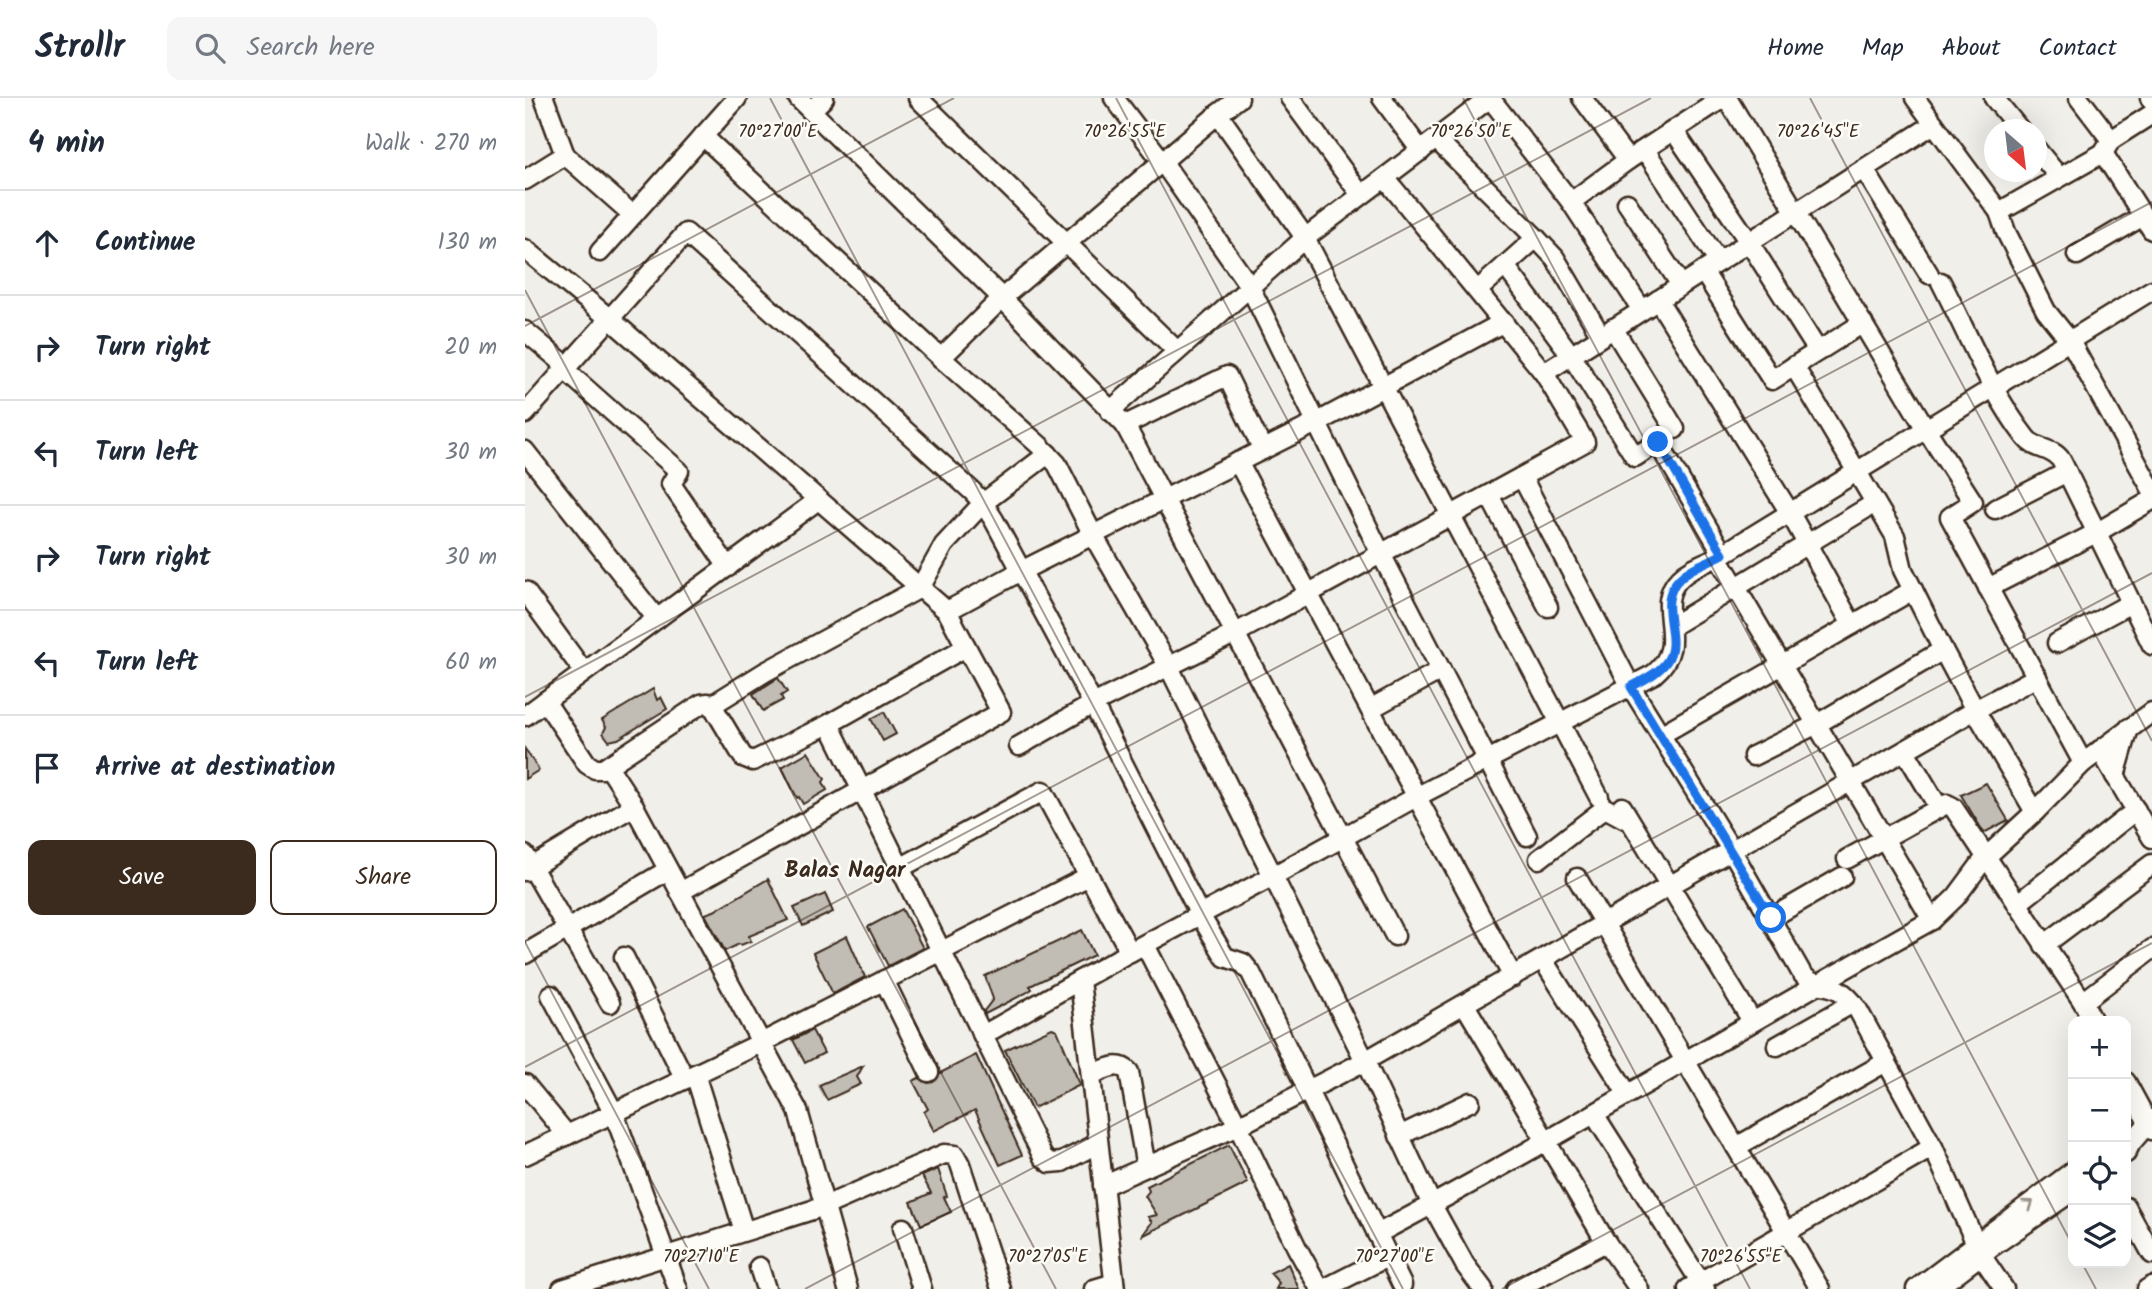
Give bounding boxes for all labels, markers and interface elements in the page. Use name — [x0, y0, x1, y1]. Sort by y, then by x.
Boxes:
search box — [167, 17, 657, 80]
text: Strollr — [35, 22, 125, 75]
text: Search here — [247, 27, 375, 69]
icon: search — [191, 29, 229, 67]
text: Home — [1767, 29, 1824, 68]
text: Map — [1862, 29, 1904, 68]
text: About — [1942, 29, 2000, 68]
text: Contact — [2038, 29, 2117, 68]
text: 70°27'00"E — [738, 118, 818, 147]
text: 70°26'55"E — [1084, 118, 1167, 147]
text: 70°26'50"E — [1430, 118, 1512, 147]
text: 70°26'45"E — [1777, 118, 1860, 147]
north arrow — [1984, 119, 2047, 182]
text: 4 min — [28, 120, 105, 168]
text: Walk · 270 m — [365, 126, 497, 162]
text: Continue — [95, 222, 196, 264]
icon: ahead — [28, 224, 66, 262]
text: 130 m — [438, 225, 497, 261]
text: Turn right — [95, 327, 211, 369]
icon: right — [28, 329, 66, 367]
text: 20 m — [445, 330, 497, 366]
route end — [1642, 426, 1673, 457]
text: Turn left — [95, 432, 198, 474]
icon: left — [28, 434, 66, 472]
text: 30 m — [445, 435, 497, 471]
text: Turn right — [95, 537, 211, 579]
icon: right — [28, 539, 66, 577]
text: 30 m — [445, 540, 497, 576]
text: Turn left — [95, 642, 198, 684]
icon: left — [28, 644, 66, 682]
text: 60 m — [445, 645, 497, 681]
text: Arrive at destination — [95, 747, 335, 789]
icon: arrive — [28, 749, 66, 787]
button: Save — [28, 840, 256, 915]
button: Share — [270, 840, 497, 915]
district label: Balas Nagar — [785, 853, 907, 889]
route start — [1755, 902, 1786, 933]
map controls — [2068, 1016, 2131, 1268]
button: + — [2068, 1016, 2131, 1079]
button: − — [2068, 1079, 2131, 1142]
button: locate — [2068, 1142, 2131, 1205]
one-way arrow — [2021, 1199, 2034, 1212]
button: layers — [2068, 1205, 2131, 1268]
text: 70°27'10"E — [663, 1243, 739, 1272]
text: 70°27'05"E — [1008, 1243, 1088, 1272]
text: 70°27'00"E — [1355, 1243, 1435, 1272]
text: 70°26'55"E — [1700, 1243, 1783, 1272]

